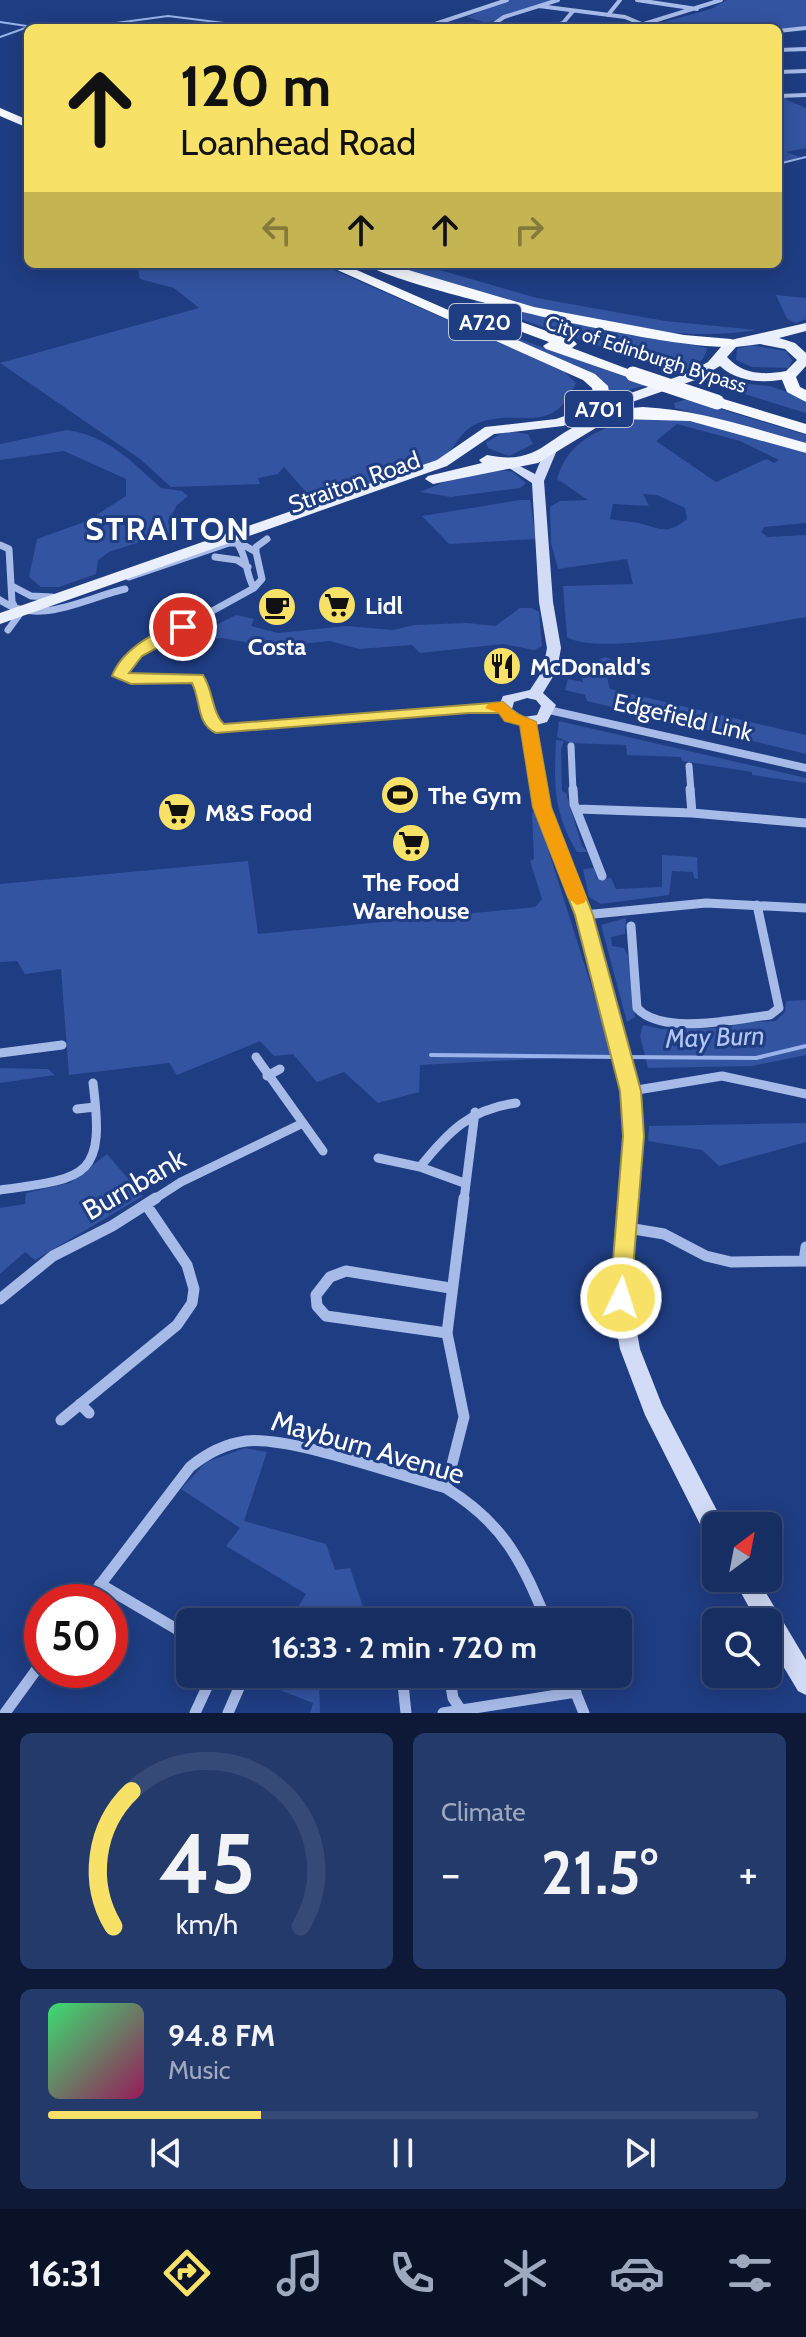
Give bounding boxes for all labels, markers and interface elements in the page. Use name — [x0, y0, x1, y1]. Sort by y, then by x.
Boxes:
text: 120 m — [180, 52, 331, 120]
icon: ahead — [48, 56, 152, 160]
text: Loanhead Road — [180, 120, 416, 164]
icon: left — [255, 208, 299, 252]
icon: ahead — [339, 208, 383, 252]
icon: ahead — [423, 208, 467, 252]
icon: right — [507, 208, 551, 252]
road number: A720 — [449, 304, 521, 340]
street label: City of Edinburgh Bypass — [543, 310, 749, 398]
road number: A701 — [565, 391, 633, 427]
street label: Straiton Road — [284, 445, 424, 519]
district label: STRAITON — [85, 509, 251, 548]
supermarket icon: Lidl — [316, 584, 358, 626]
cafe icon: Costa — [256, 586, 298, 628]
place label: Lidl — [365, 591, 403, 620]
pin — [149, 593, 217, 661]
icon: arrive — [161, 605, 205, 649]
place label: Costa — [248, 632, 306, 661]
restaurant icon: McDonald's — [481, 645, 523, 687]
place label: McDonald's — [530, 652, 651, 681]
street label: Edgefield Link — [611, 687, 755, 747]
sports icon: The Gym — [379, 774, 421, 816]
place label: The Gym — [428, 781, 522, 810]
supermarket icon: M&S Food — [156, 791, 198, 833]
place label: M&S Food — [205, 798, 312, 827]
supermarket icon: The Food Warehouse — [390, 822, 432, 864]
place label: The Food Warehouse — [353, 868, 469, 925]
water label: May Burn — [664, 1019, 765, 1055]
street label: Burnbank — [77, 1141, 192, 1227]
position arrow — [579, 1256, 663, 1340]
street label: Mayburn Avenue — [267, 1403, 469, 1491]
north arrow — [702, 1512, 782, 1592]
map controls — [702, 1512, 782, 1688]
speed limit sign: 50 — [24, 1584, 128, 1688]
button: search — [702, 1608, 782, 1688]
text: 16:33 · 2 min · 720 m — [271, 1629, 537, 1666]
text: Climate — [441, 1796, 526, 1828]
text: 45 — [158, 1813, 255, 1914]
text: 21.5° — [541, 1836, 658, 1909]
text: − — [441, 1847, 460, 1900]
text: + — [739, 1847, 758, 1900]
text: km/h — [175, 1906, 238, 1941]
text: 94.8 FM — [168, 2017, 275, 2054]
text: Music — [168, 2054, 231, 2086]
icon: previous — [144, 2131, 188, 2175]
icon: pause — [381, 2131, 425, 2175]
icon: next — [618, 2131, 662, 2175]
icon: directions — [159, 2245, 215, 2301]
icon: music — [272, 2245, 328, 2301]
icon: phone — [384, 2245, 440, 2301]
icon: climate — [497, 2245, 553, 2301]
icon: car — [609, 2245, 665, 2301]
icon: filters — [722, 2245, 778, 2301]
text: 16:31 — [28, 2251, 102, 2295]

